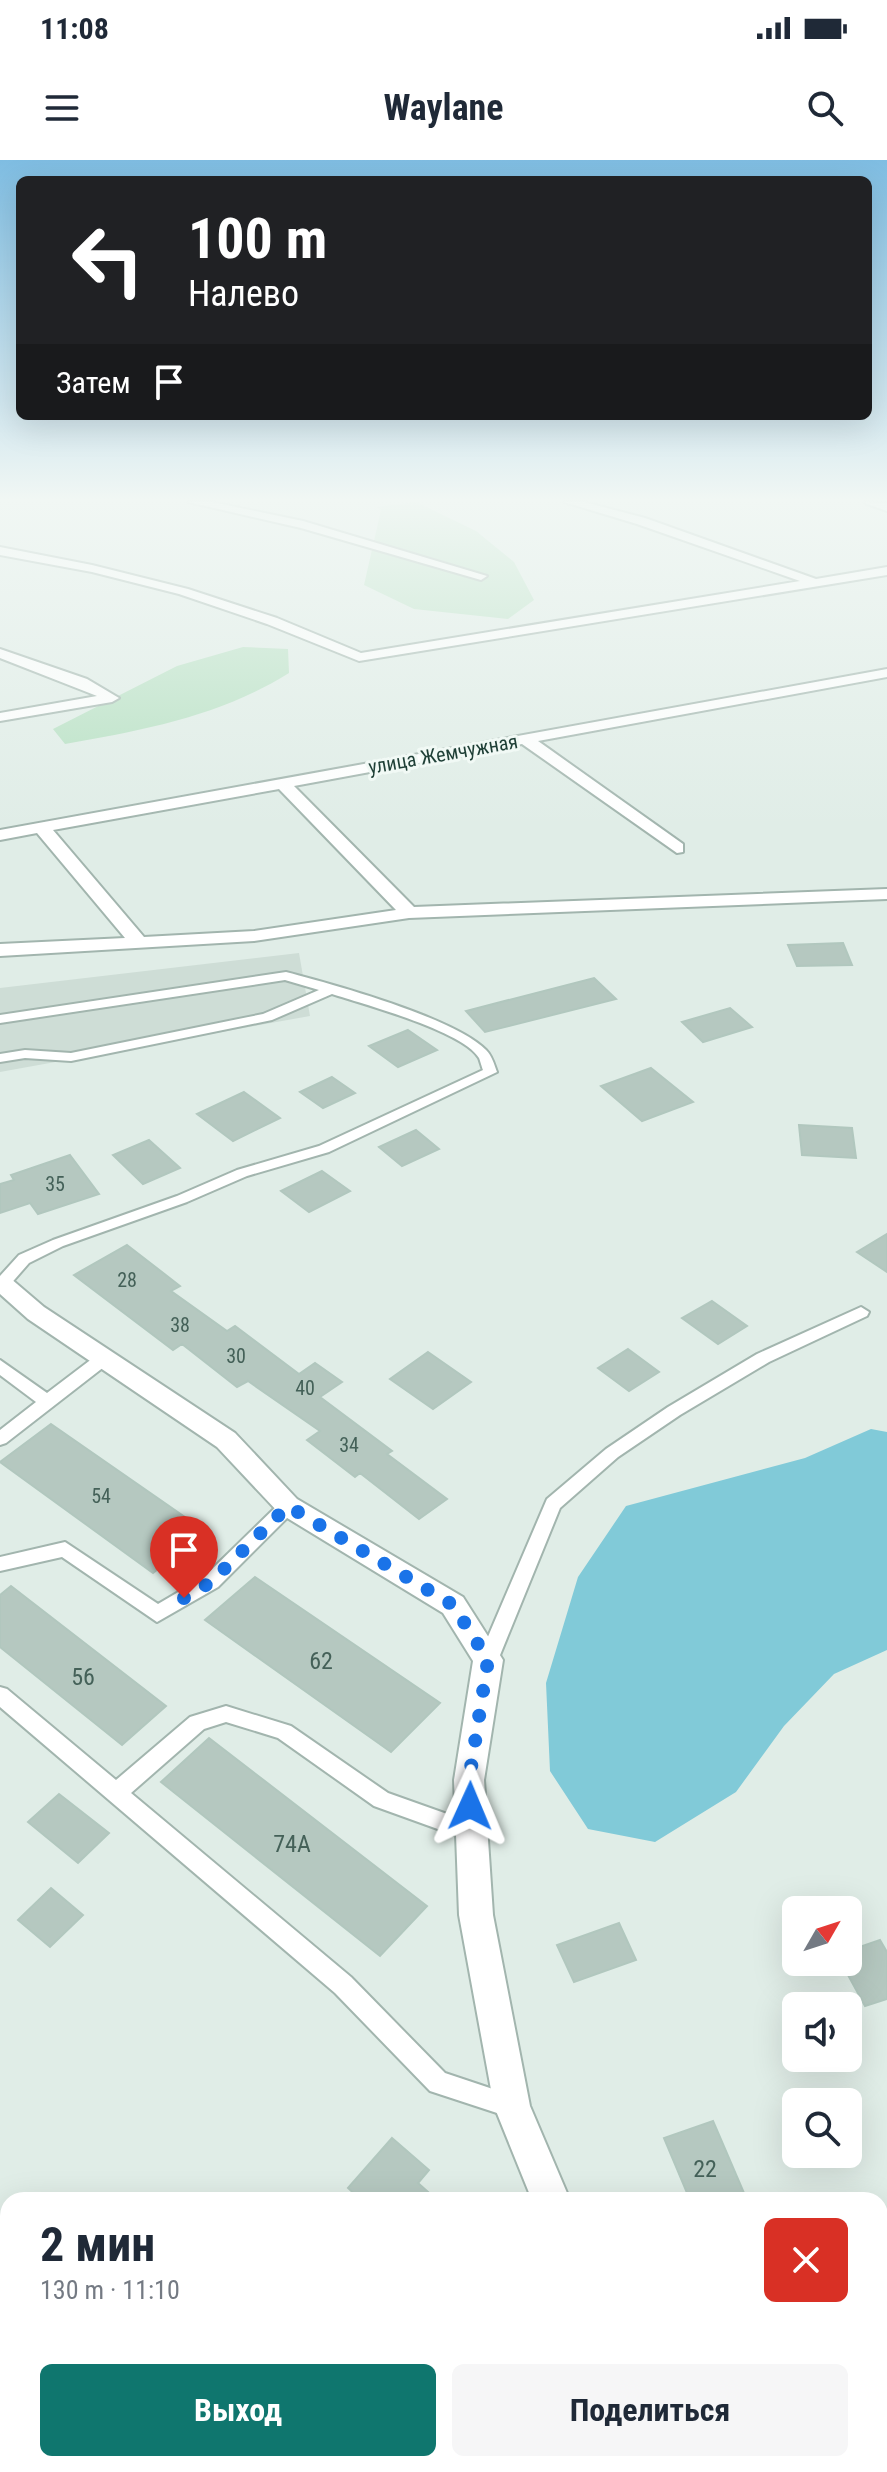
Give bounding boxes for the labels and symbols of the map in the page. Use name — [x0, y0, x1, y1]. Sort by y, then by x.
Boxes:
street label: улица Жемчужная — [366, 729, 520, 779]
house number: 35 — [45, 1172, 65, 1196]
house number: 28 — [117, 1268, 137, 1292]
house number: 38 — [170, 1313, 190, 1337]
house number: 30 — [226, 1344, 246, 1368]
house number: 40 — [295, 1376, 315, 1400]
house number: 34 — [339, 1433, 359, 1457]
house number: 54 — [91, 1484, 111, 1508]
pin — [150, 1516, 218, 1598]
house number: 62 — [309, 1647, 333, 1675]
house number: 56 — [71, 1663, 95, 1691]
position arrow — [428, 1764, 512, 1848]
house number: 74А — [273, 1830, 311, 1858]
north arrow — [782, 1896, 862, 1976]
house number: 22 — [693, 2155, 717, 2183]

